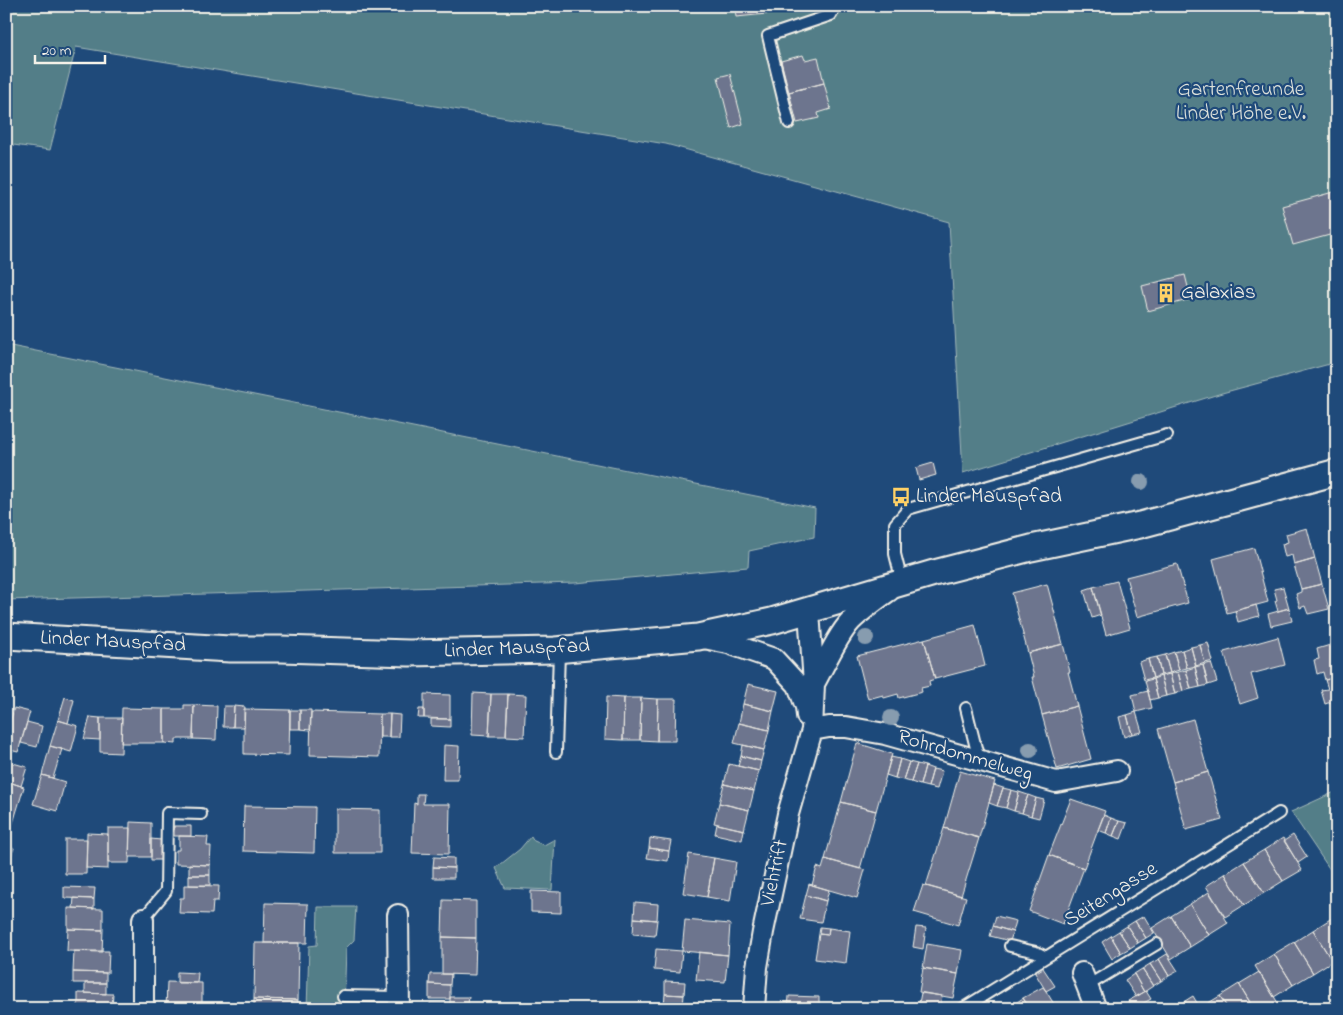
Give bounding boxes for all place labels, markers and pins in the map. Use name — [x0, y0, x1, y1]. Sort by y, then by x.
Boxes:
place label: Galaxias — [1181, 278, 1256, 308]
building icon: Galaxias — [1155, 282, 1177, 304]
place label: Linder Mauspfad — [916, 482, 1062, 512]
bus stop icon: Linder Mauspfad — [890, 486, 912, 508]

